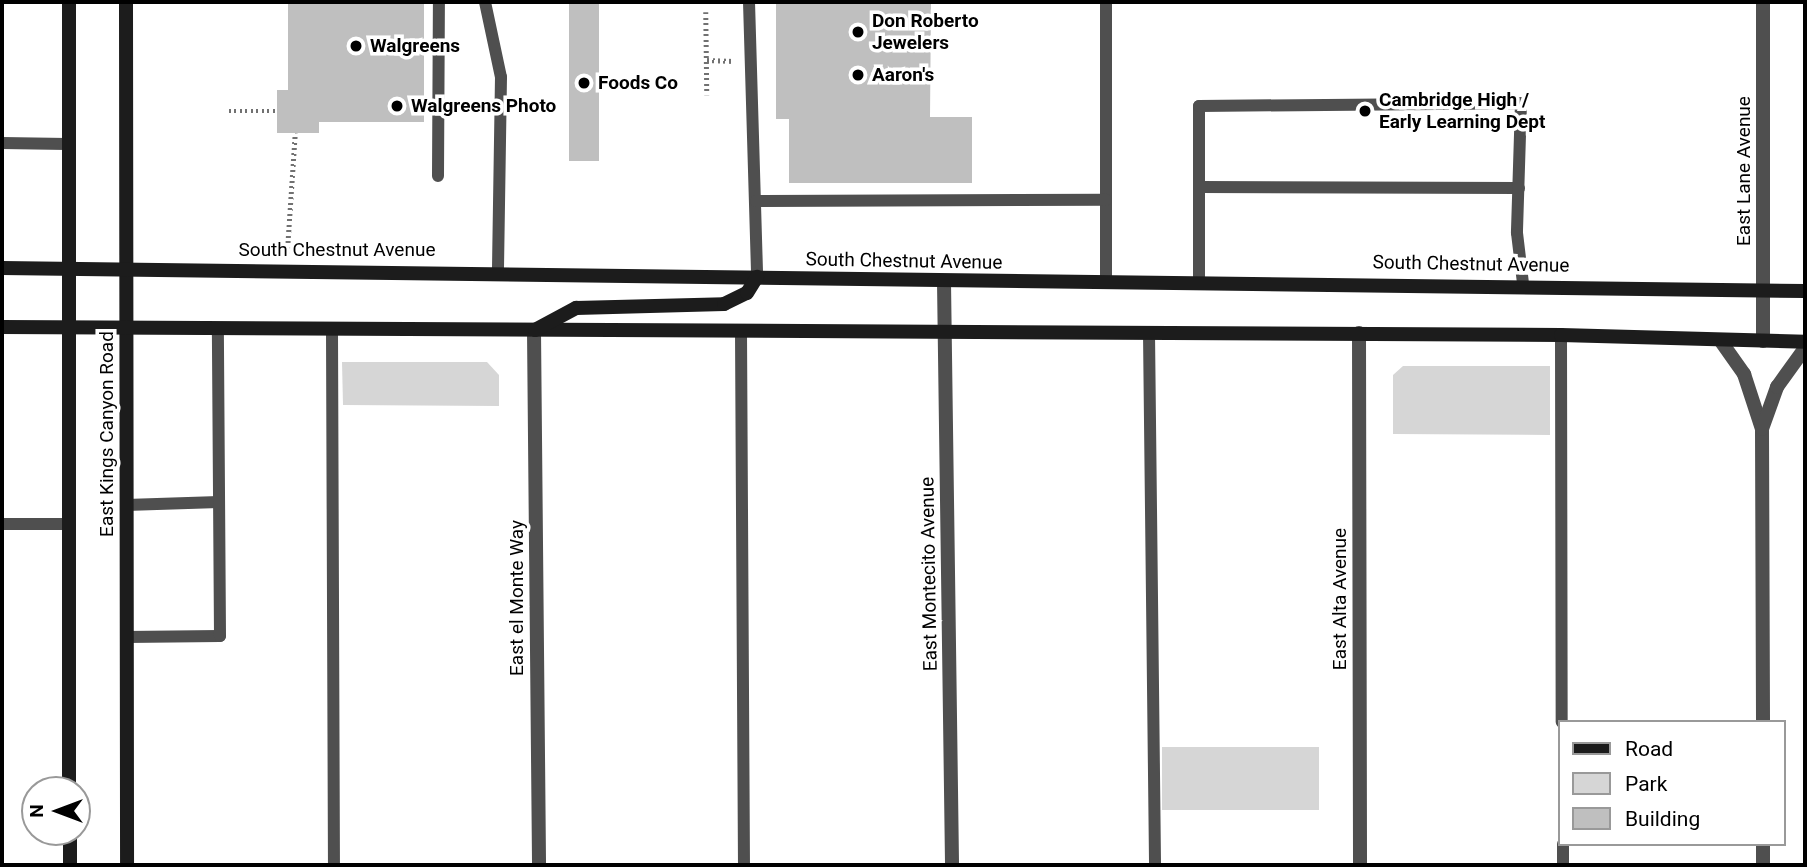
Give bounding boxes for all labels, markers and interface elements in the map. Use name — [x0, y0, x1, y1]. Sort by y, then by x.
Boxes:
place label: Don Roberto Jewelers — [872, 10, 979, 54]
marker: Don Roberto Jewelers — [850, 24, 866, 40]
place label: Walgreens — [370, 35, 460, 57]
marker: Walgreens — [348, 38, 364, 54]
place label: Aaron's — [872, 64, 934, 86]
marker: Aaron's — [850, 67, 866, 83]
place label: Foods Co — [598, 72, 678, 94]
marker: Foods Co — [576, 75, 592, 91]
place label: Cambridge High / Early Learning Dept — [1379, 89, 1545, 133]
place label: Walgreens Photo — [411, 95, 556, 117]
street label: East Lane Avenue — [1733, 96, 1755, 246]
marker: Walgreens Photo — [389, 98, 405, 114]
marker: Cambridge High / Early Learning Dept — [1357, 103, 1373, 119]
street label: South Chestnut Avenue — [239, 239, 435, 261]
street label: South Chestnut Avenue — [805, 248, 1003, 274]
street label: South Chestnut Avenue — [1372, 251, 1570, 277]
street label: East Kings Canyon Road — [96, 331, 118, 537]
street label: East Montecito Avenue — [916, 477, 942, 671]
street label: East el Monte Way — [506, 520, 528, 676]
street label: East Alta Avenue — [1329, 528, 1351, 670]
legend — [1559, 720, 1786, 846]
text: Road — [1625, 737, 1673, 761]
text: Park — [1625, 772, 1667, 796]
north arrow — [21, 776, 91, 846]
text: N — [25, 804, 48, 818]
text: Building — [1625, 807, 1700, 831]

